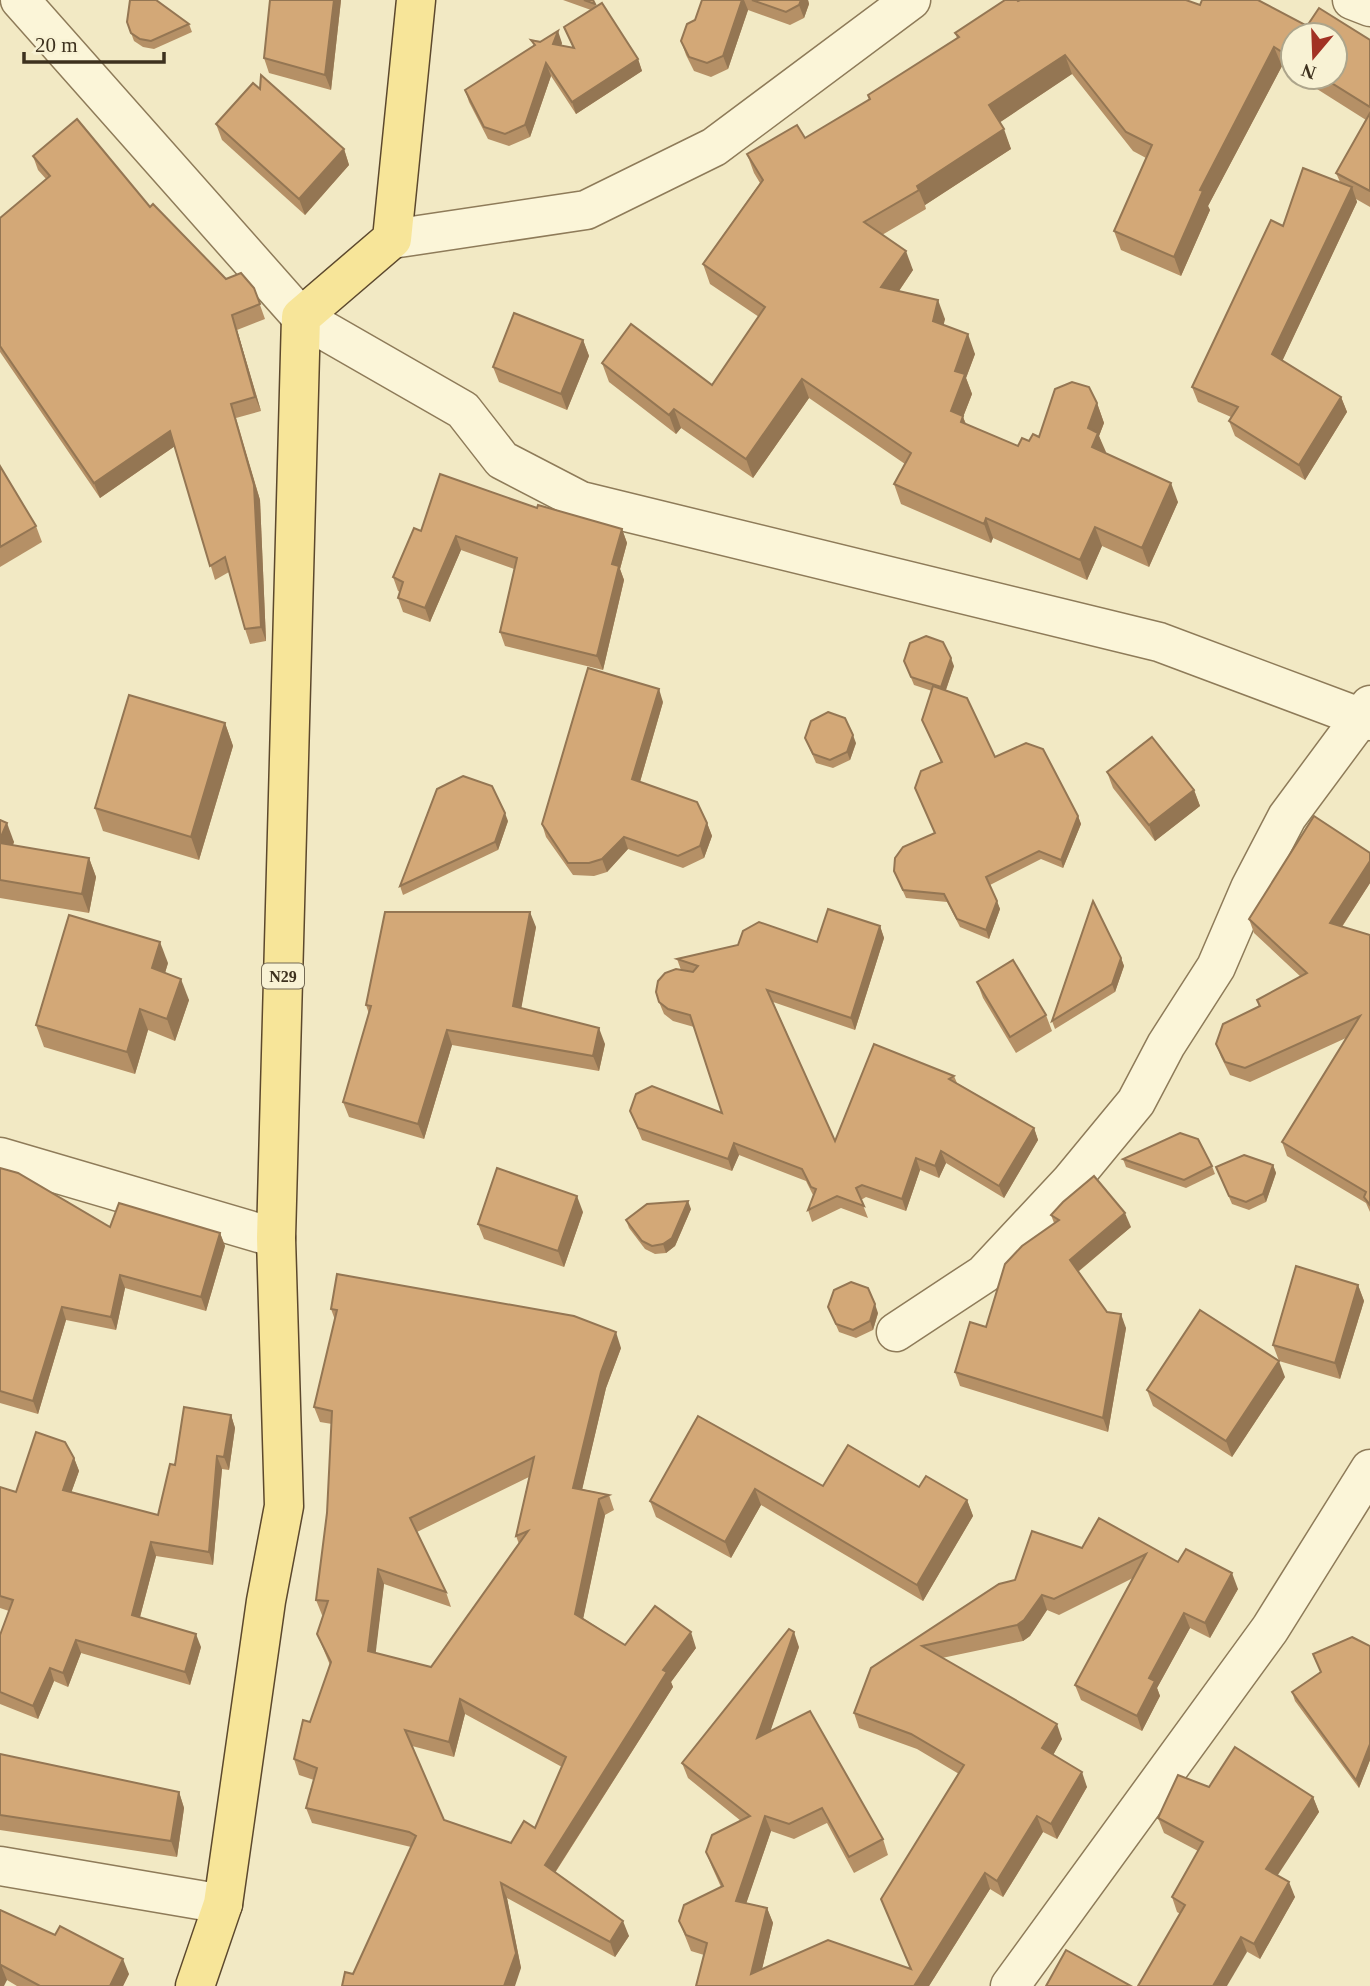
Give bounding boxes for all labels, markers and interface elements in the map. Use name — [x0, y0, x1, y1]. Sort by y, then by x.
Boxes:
scale bar — [24, 21, 164, 65]
north arrow — [1279, 21, 1349, 91]
text: 20 m — [35, 33, 78, 57]
text: N — [1298, 59, 1319, 84]
road number: N29 — [262, 964, 304, 988]

